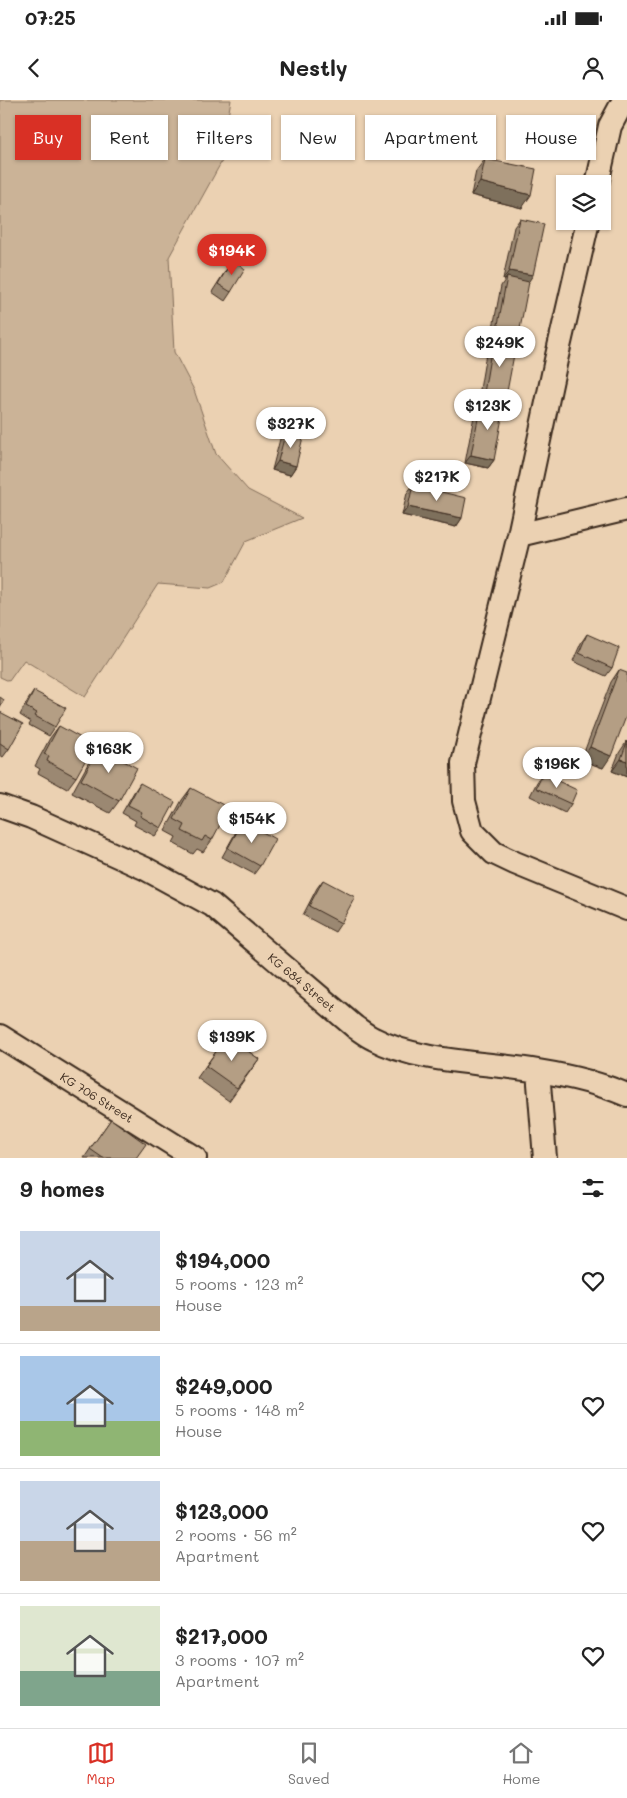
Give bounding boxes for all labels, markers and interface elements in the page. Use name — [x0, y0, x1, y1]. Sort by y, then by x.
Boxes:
text: 07:25 — [25, 5, 76, 30]
text: Nestly — [279, 53, 348, 82]
icon: back — [20, 54, 48, 82]
icon: person — [579, 54, 607, 82]
chip: Buy — [15, 115, 81, 160]
chip: Rent — [91, 115, 168, 160]
chip: Filters — [178, 115, 271, 160]
chip: New — [281, 115, 355, 160]
chip: Apartment — [365, 115, 496, 160]
chip: House — [506, 115, 596, 160]
map controls — [556, 175, 611, 230]
button: layers — [556, 175, 611, 230]
pin: $194K — [197, 234, 267, 276]
text: $194K — [208, 239, 256, 260]
pin: $249K — [465, 326, 535, 368]
text: $249K — [475, 331, 525, 352]
pin: $123K — [453, 388, 523, 431]
text: $123K — [465, 394, 511, 415]
pin: $327K — [256, 406, 326, 449]
text: $327K — [267, 412, 315, 433]
pin: $217K — [402, 460, 472, 502]
text: $217K — [414, 465, 460, 486]
pin: $163K — [74, 732, 144, 774]
text: $163K — [86, 737, 132, 758]
pin: $196K — [522, 746, 592, 789]
text: $196K — [534, 752, 580, 773]
pin: $154K — [217, 802, 287, 844]
text: $154K — [229, 807, 276, 828]
street label: KG 684 Street — [265, 949, 339, 1015]
pin: $139K — [197, 1020, 267, 1062]
text: $139K — [209, 1025, 255, 1046]
street label: KG 706 Street — [57, 1068, 137, 1126]
icon: filters — [579, 1174, 607, 1202]
text: 9 homes — [20, 1175, 105, 1202]
text: $194,000 — [175, 1246, 270, 1273]
icon: home — [60, 1251, 120, 1311]
icon: heart — [579, 1267, 607, 1295]
text: 5 rooms · 123 m² — [175, 1273, 304, 1294]
text: House — [175, 1294, 222, 1315]
text: $249,000 — [175, 1372, 273, 1399]
icon: home — [60, 1376, 120, 1436]
icon: heart — [579, 1392, 607, 1420]
text: 5 rooms · 148 m² — [175, 1399, 304, 1420]
text: House — [175, 1420, 222, 1441]
text: $123,000 — [175, 1497, 269, 1524]
icon: home — [60, 1501, 120, 1561]
icon: heart — [579, 1517, 607, 1545]
text: 2 rooms · 56 m² — [175, 1524, 297, 1545]
text: Apartment — [175, 1545, 260, 1566]
text: $217,000 — [175, 1622, 268, 1649]
icon: home — [60, 1626, 120, 1686]
icon: heart — [579, 1642, 607, 1670]
text: 3 rooms · 107 m² — [175, 1649, 304, 1670]
text: Apartment — [175, 1670, 260, 1691]
tab: Map — [86, 1739, 115, 1788]
tab: Saved — [288, 1739, 329, 1788]
tab: Home — [502, 1739, 541, 1788]

